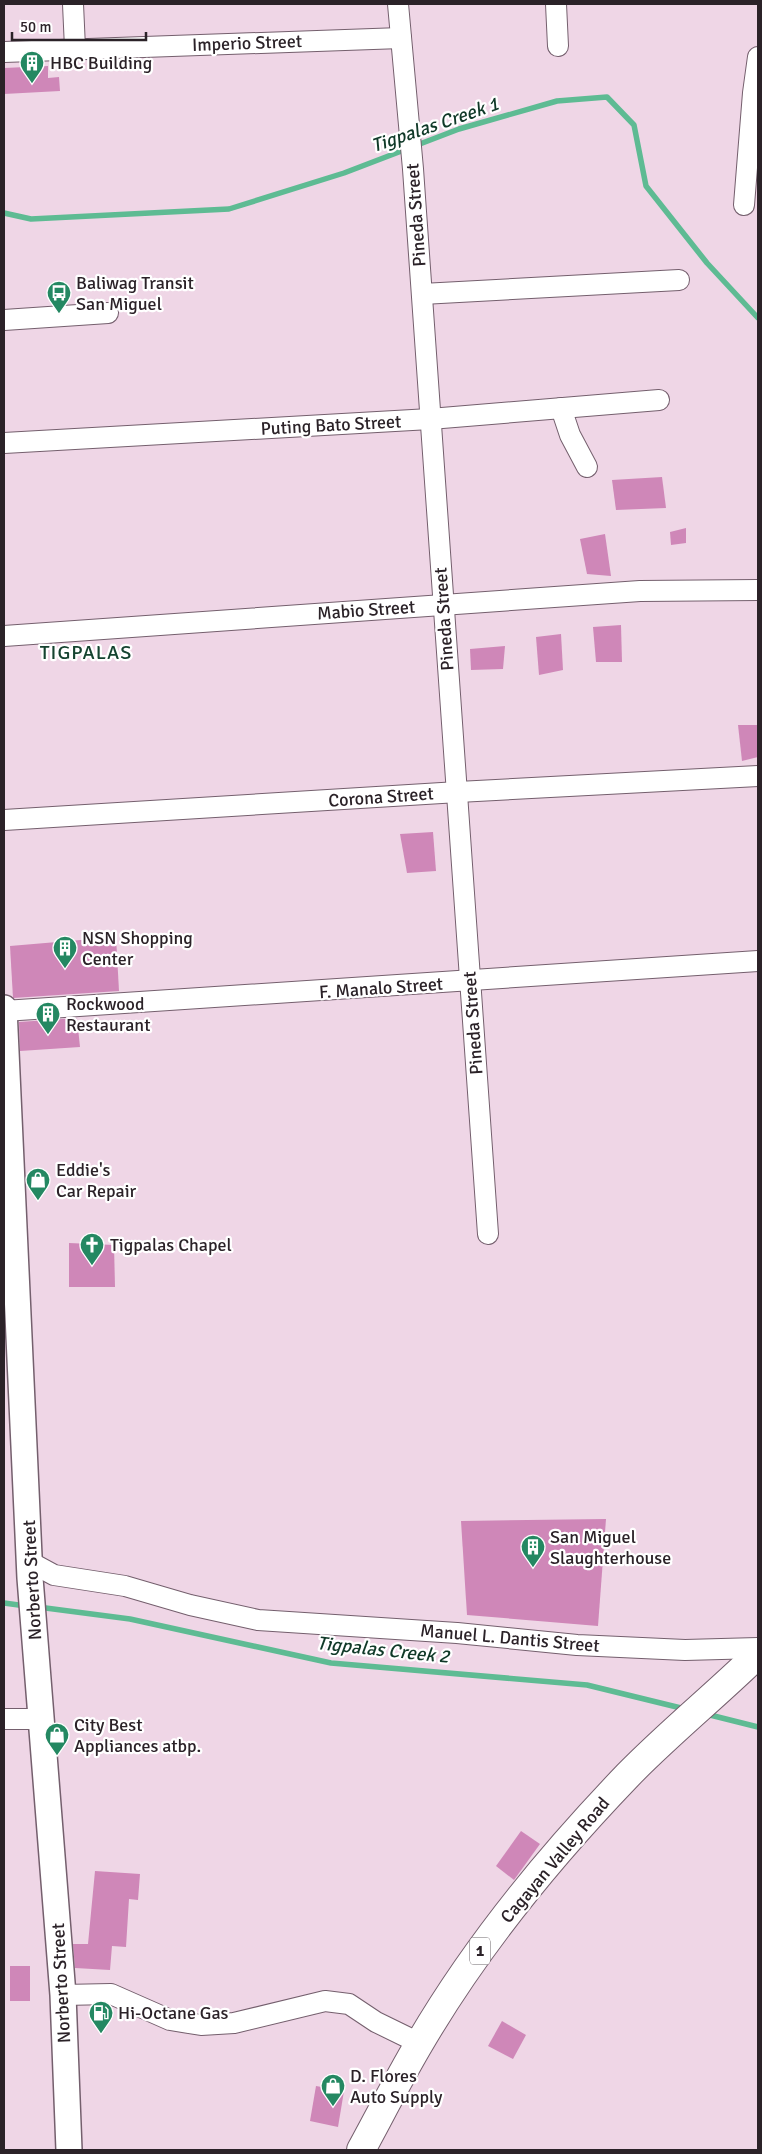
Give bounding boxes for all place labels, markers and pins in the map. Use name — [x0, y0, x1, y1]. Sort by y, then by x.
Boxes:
building icon: HBC Building — [19, 50, 45, 84]
place label: HBC Building — [50, 52, 152, 74]
place label: Baliwag Transit San Miguel — [76, 272, 194, 315]
bus stop icon: Baliwag Transit San Miguel — [46, 280, 72, 314]
place label: NSN Shopping Center — [82, 927, 193, 970]
building icon: NSN Shopping Center — [52, 935, 78, 969]
place label: Rockwood Restaurant — [66, 993, 150, 1036]
building icon: Rockwood Restaurant — [35, 1001, 61, 1035]
place label: Eddie's Car Repair — [56, 1159, 137, 1202]
shop icon: Eddie's Car Repair — [25, 1167, 51, 1201]
church icon: Tigpalas Chapel — [79, 1232, 105, 1266]
place label: Tigpalas Chapel — [110, 1234, 232, 1256]
place label: San Miguel Slaughterhouse — [550, 1526, 671, 1569]
building icon: San Miguel Slaughterhouse — [520, 1534, 546, 1568]
place label: City Best Appliances atbp. — [74, 1714, 201, 1757]
shop icon: City Best Appliances atbp. — [44, 1722, 70, 1756]
fuel station icon: Hi-Octane Gas — [88, 2000, 114, 2034]
place label: Hi-Octane Gas — [118, 2002, 229, 2024]
place label: D. Flores Auto Supply — [350, 2065, 443, 2108]
shop icon: D. Flores Auto Supply — [320, 2073, 346, 2107]

